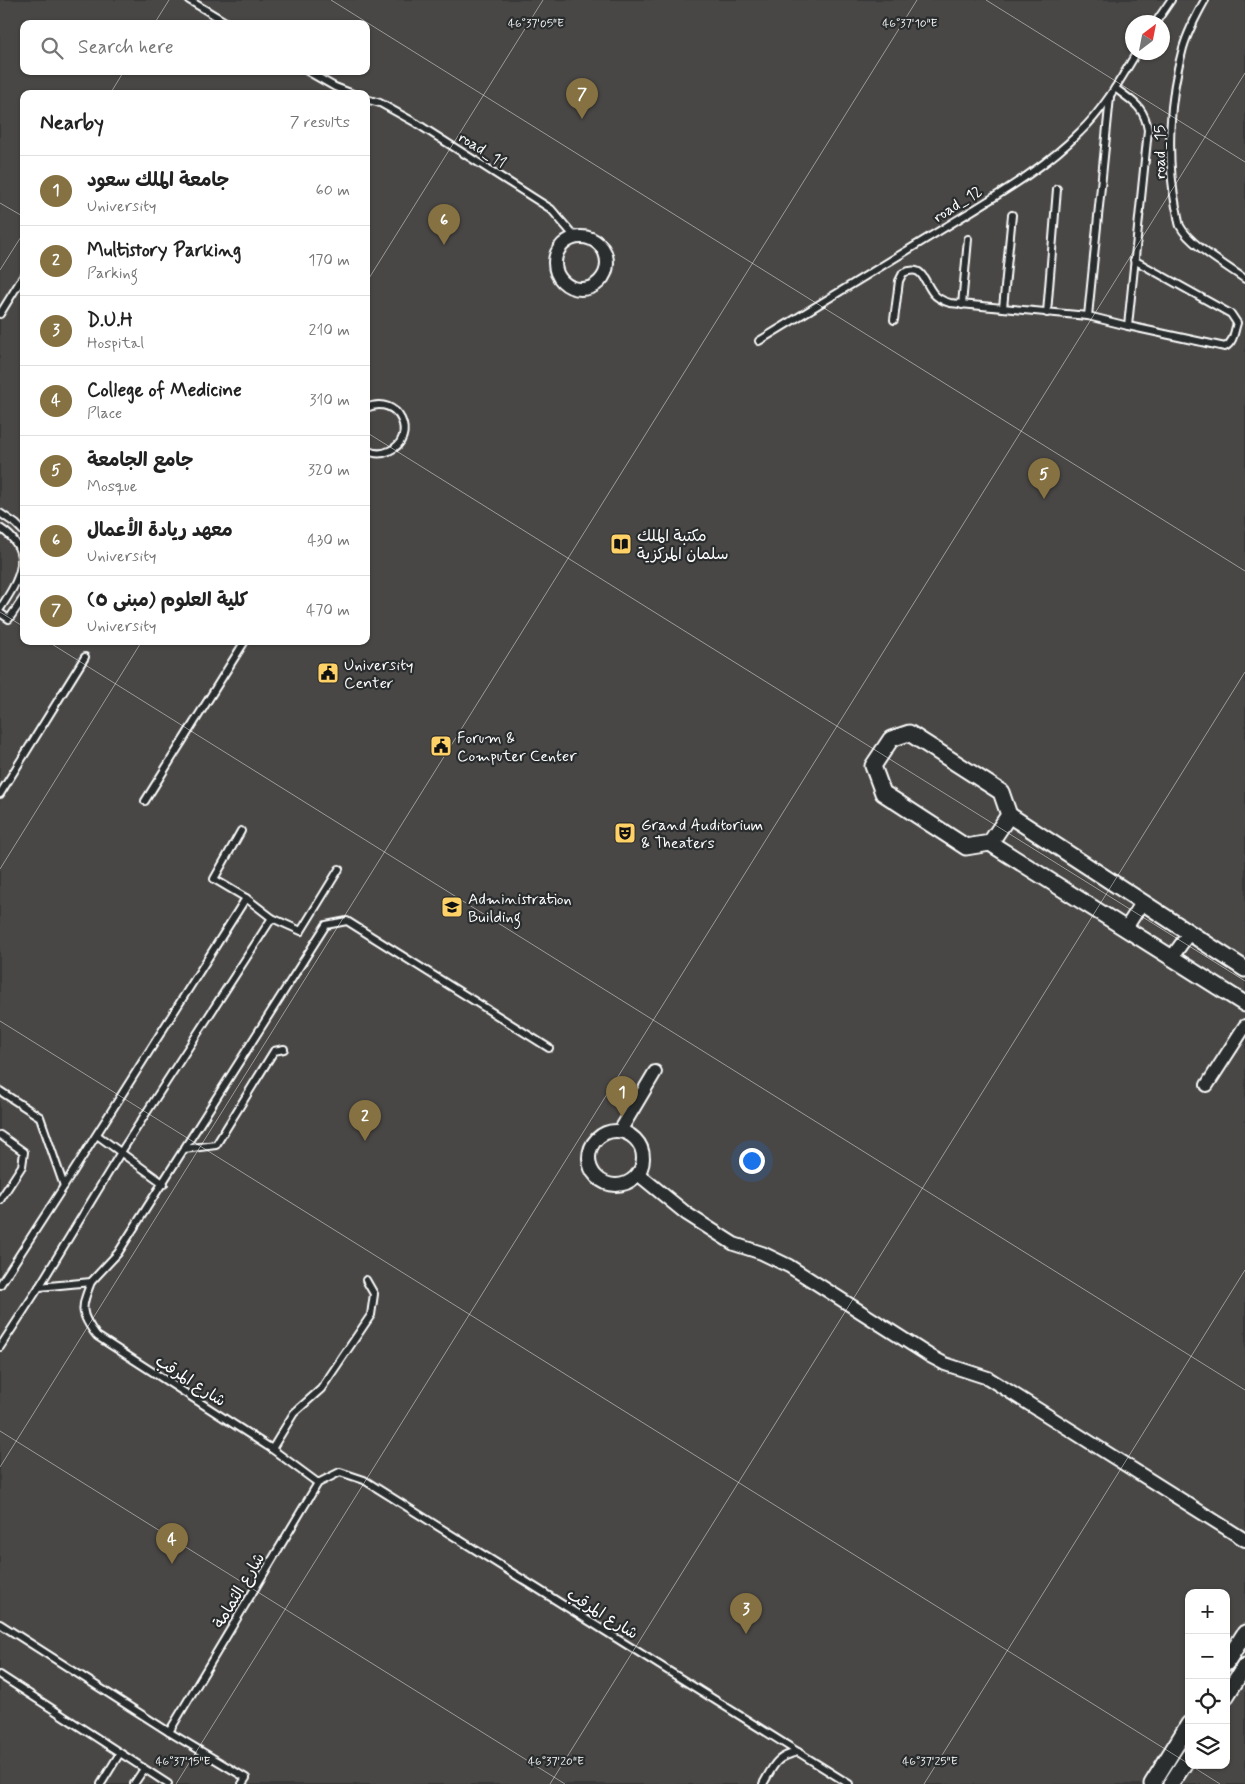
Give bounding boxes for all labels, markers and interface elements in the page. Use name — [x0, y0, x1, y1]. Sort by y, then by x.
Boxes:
north arrow — [1125, 15, 1170, 60]
text: 46°37'05"E — [508, 16, 564, 32]
text: 46°37'10"E — [882, 16, 938, 32]
search box — [20, 20, 370, 75]
icon: search — [38, 34, 66, 62]
text: Search here — [78, 35, 174, 60]
pin: 7 — [566, 78, 598, 119]
text: Nearby — [40, 109, 104, 137]
text: 7 results — [290, 112, 350, 133]
street label: road_15 — [1150, 125, 1171, 179]
street label: road_11 — [454, 127, 510, 173]
text: جامعة الملك سعود — [87, 168, 229, 193]
text: 1 — [52, 180, 60, 201]
text: 60 m — [316, 180, 350, 201]
street label: road_12 — [929, 181, 986, 228]
text: University — [87, 196, 157, 217]
pin: 6 — [428, 204, 460, 245]
text: Multistory Parking — [87, 238, 241, 263]
text: 2 — [52, 250, 60, 271]
text: 170 m — [308, 250, 350, 271]
text: Parking — [87, 263, 138, 284]
text: D.U.H — [87, 308, 133, 333]
text: 3 — [52, 320, 60, 341]
text: 210 m — [309, 320, 350, 341]
text: Hospital — [87, 333, 144, 354]
text: College of Medicine — [87, 378, 242, 403]
text: 4 — [51, 390, 61, 411]
text: 310 m — [309, 390, 350, 411]
text: Place — [87, 403, 122, 424]
text: جامع الجامعة — [87, 448, 193, 473]
pin: 5 — [1028, 458, 1060, 499]
text: 5 — [51, 460, 61, 481]
text: 320 m — [308, 460, 350, 481]
text: Mosque — [87, 476, 137, 497]
text: معهد ريادة الأعمال — [87, 518, 233, 543]
place label: مكتبة الملك سلمان المركزية — [637, 526, 728, 565]
text: 6 — [52, 530, 60, 551]
text: 430 m — [307, 530, 350, 551]
library icon: مكتبة الملك سلمان المركزية — [609, 532, 633, 556]
text: University — [87, 546, 157, 567]
text: كلية العلوم (مبنى ٥) — [87, 588, 248, 613]
text: 7 — [51, 600, 61, 621]
text: 470 m — [306, 600, 350, 621]
text: University — [87, 616, 157, 637]
place label: University Center — [344, 655, 414, 694]
public building icon: University Center — [316, 661, 340, 685]
place label: Forum & Computer Center — [457, 728, 577, 767]
public building icon: Forum & Computer Center — [429, 734, 453, 758]
place label: Grand Auditorium & Theaters — [641, 815, 763, 854]
theatre icon: Grand Auditorium & Theaters — [613, 821, 637, 845]
place label: Administration Building — [468, 889, 572, 929]
school or university icon: Administration Building — [440, 895, 464, 919]
pin: 1 — [606, 1076, 638, 1117]
pin: 2 — [349, 1100, 381, 1141]
your location — [739, 1148, 765, 1174]
street label: شارع المرقب — [151, 1351, 230, 1412]
pin: 4 — [156, 1523, 188, 1564]
street label: شارع الثمامة — [209, 1549, 270, 1632]
street label: شارع المرقب — [563, 1584, 642, 1644]
map controls — [1185, 1589, 1230, 1769]
button: + — [1185, 1589, 1230, 1634]
pin: 3 — [730, 1593, 762, 1634]
button: − — [1185, 1634, 1230, 1679]
button: locate — [1185, 1679, 1230, 1724]
button: layers — [1185, 1724, 1230, 1769]
text: 46°37'15"E — [156, 1754, 210, 1770]
text: 46°37'20"E — [528, 1754, 584, 1770]
text: 46°37'25"E — [902, 1754, 958, 1770]

